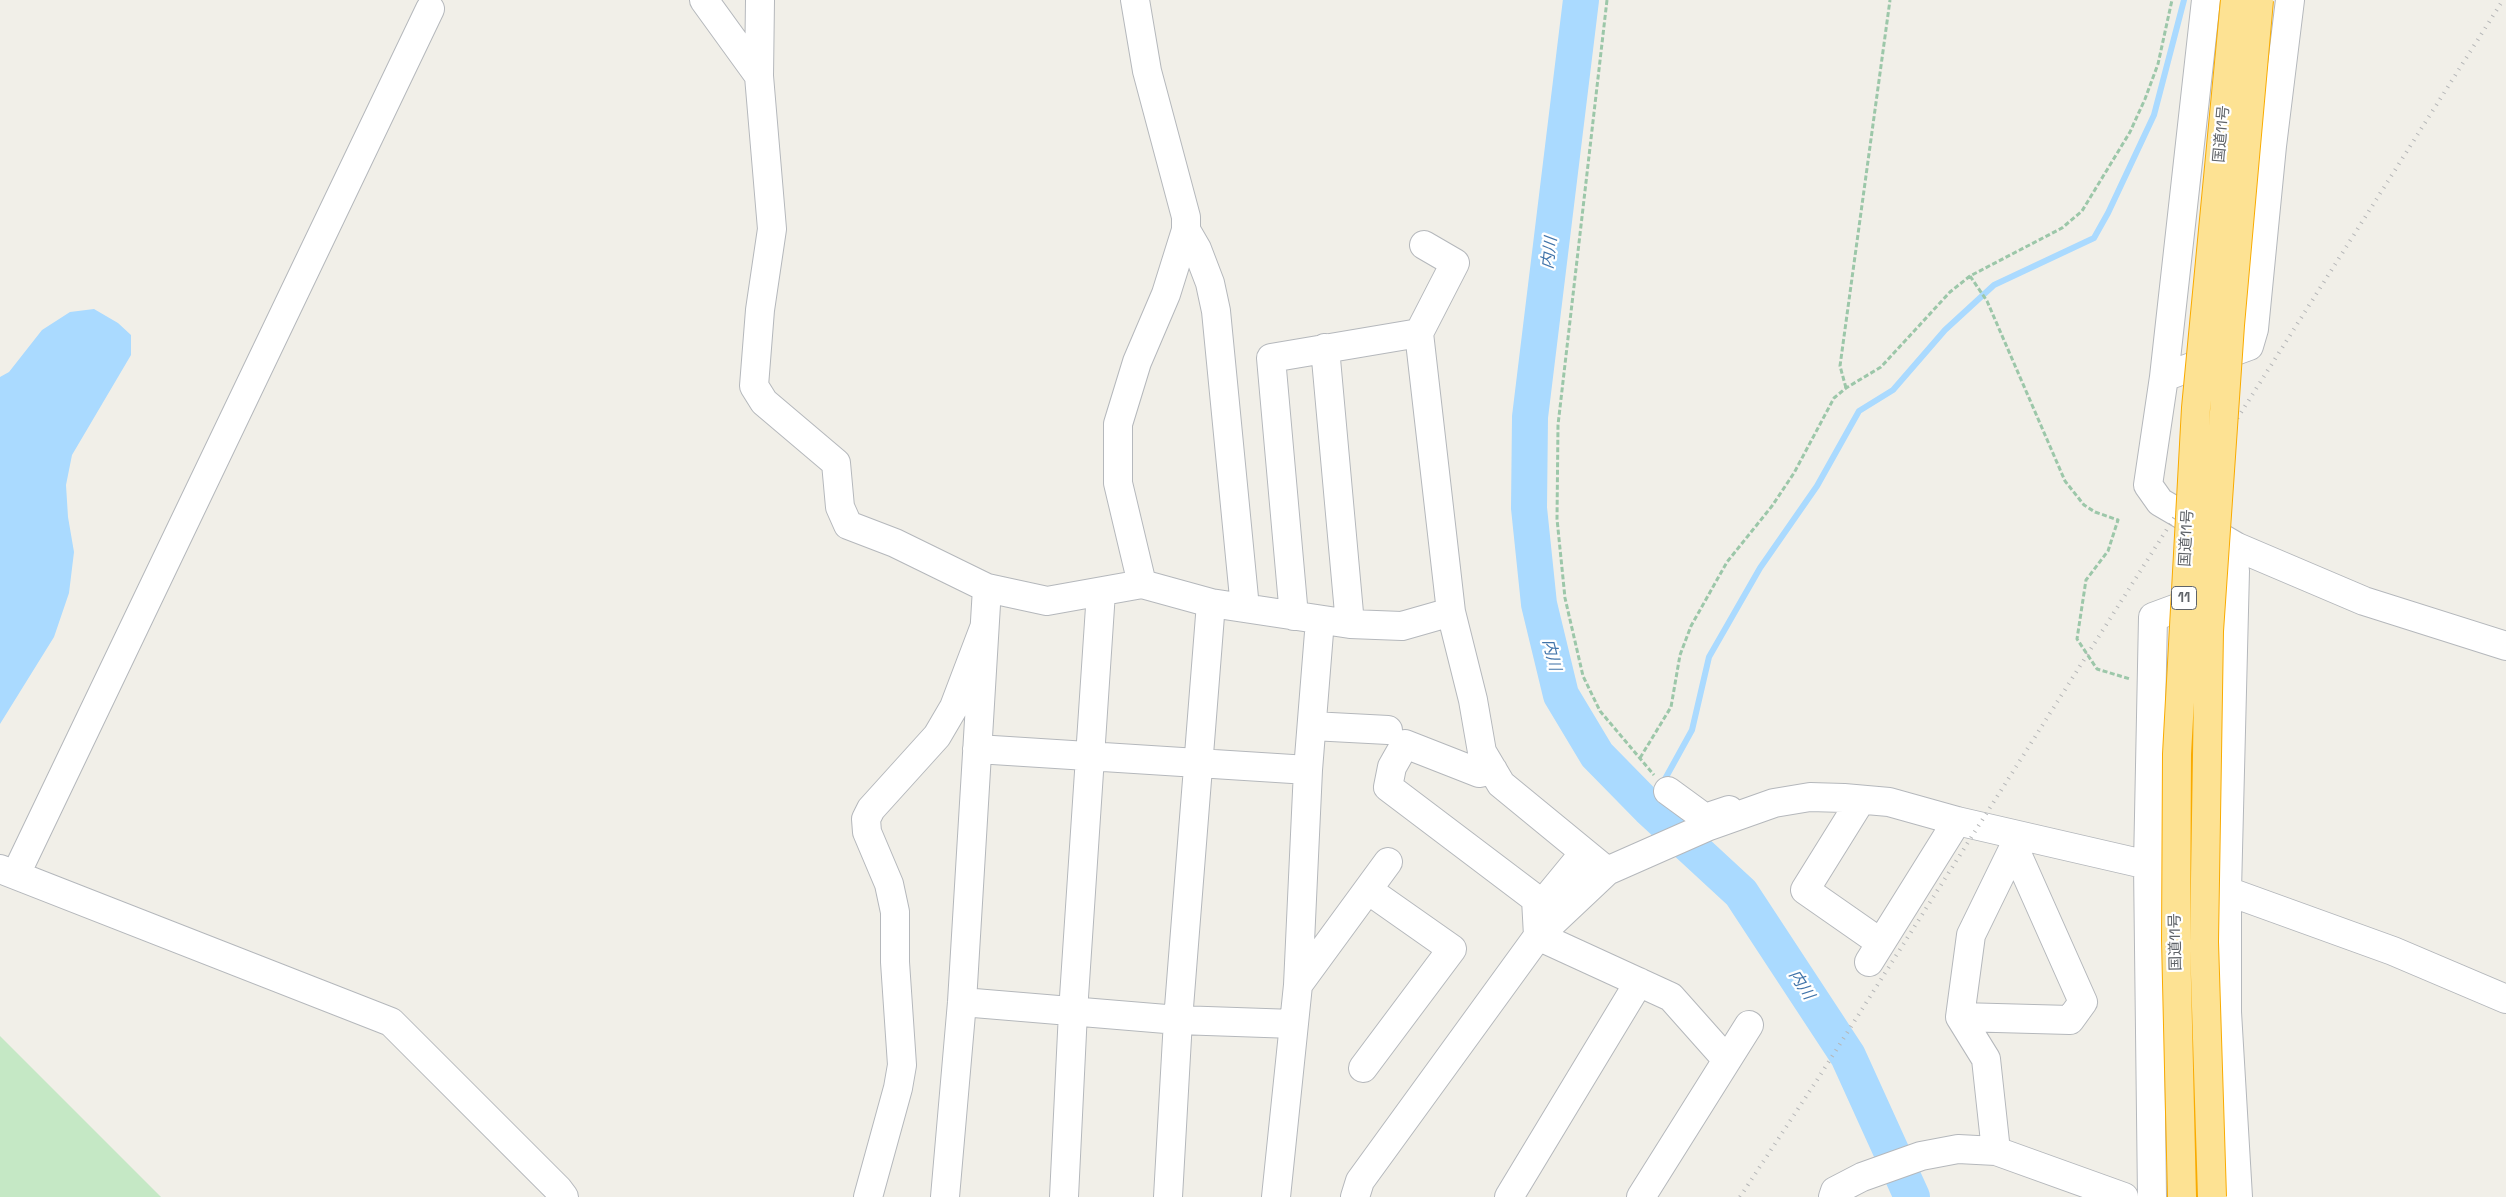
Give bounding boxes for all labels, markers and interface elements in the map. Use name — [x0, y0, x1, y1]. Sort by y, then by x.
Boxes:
street label: 国道11号 — [2211, 105, 2233, 163]
water label: 内川 — [1539, 236, 1561, 270]
street label: 国道11号 — [2177, 509, 2197, 567]
road number: 11 — [2172, 586, 2196, 610]
water label: 内川 — [1538, 637, 1564, 673]
street label: 国道11号 — [2166, 913, 2186, 971]
water label: 内川 — [1784, 966, 1818, 1004]

